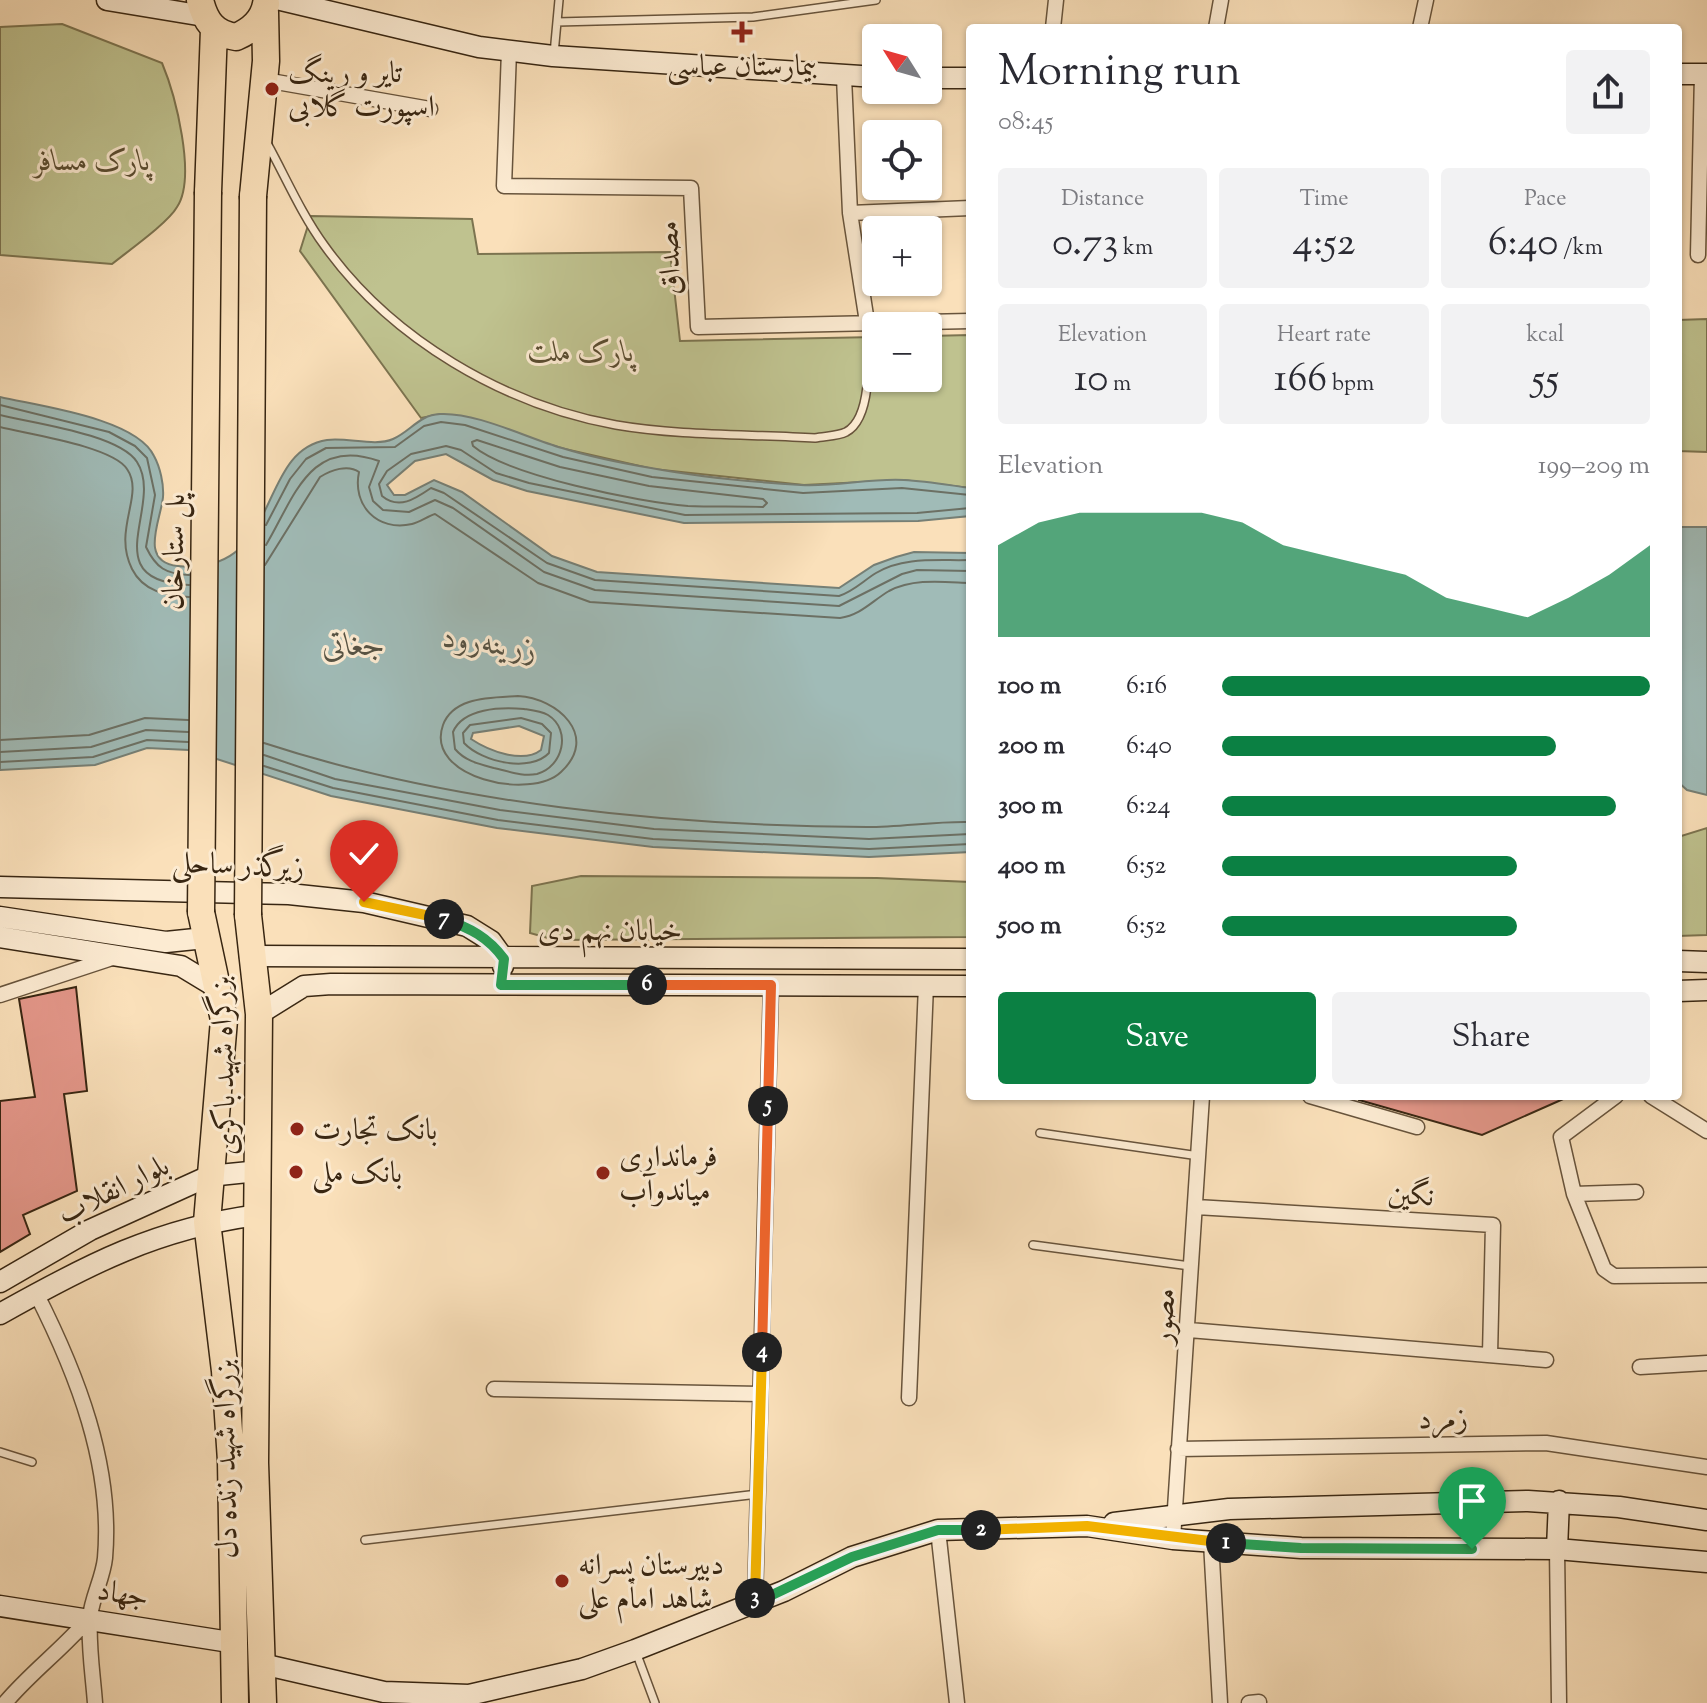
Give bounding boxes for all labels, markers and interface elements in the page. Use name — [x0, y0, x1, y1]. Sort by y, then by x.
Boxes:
marker: بیمارستان عباسی — [731, 21, 753, 43]
north arrow — [862, 24, 942, 104]
map controls — [862, 24, 942, 392]
text: Morning run — [998, 42, 1241, 105]
place label: بیمارستان عباسی — [667, 46, 817, 89]
button: share — [1566, 50, 1650, 134]
place label: تایر و رینگ اسپورت گلابی — [288, 53, 435, 130]
marker: تایر و رینگ اسپورت گلابی — [263, 80, 281, 98]
text: 08:45 — [998, 104, 1054, 141]
button: locate — [862, 120, 942, 200]
park label: پارک مسافر — [31, 141, 153, 184]
text: Distance — [1061, 184, 1144, 216]
text: Time — [1300, 184, 1348, 216]
text: Pace — [1524, 184, 1566, 216]
button: + — [862, 216, 942, 296]
text: 0.73 — [1052, 216, 1118, 273]
text: 4:52 — [1293, 216, 1355, 273]
text: 6:40 — [1488, 216, 1559, 273]
street label: مصداق — [648, 219, 695, 296]
text: km — [1118, 233, 1153, 265]
text: /km — [1559, 233, 1603, 265]
button: − — [862, 312, 942, 392]
text: Elevation — [1058, 320, 1147, 352]
text: Heart rate — [1277, 320, 1371, 352]
text: kcal — [1526, 320, 1564, 352]
park label: پارک ملت — [528, 332, 637, 375]
text: 10 — [1074, 352, 1108, 409]
text: 166 — [1274, 352, 1327, 409]
text: 55 — [1531, 352, 1559, 409]
text: m — [1108, 369, 1131, 401]
text: bpm — [1327, 369, 1374, 401]
text: Elevation — [998, 448, 1103, 485]
text: 199–209 m — [1538, 448, 1650, 485]
street label: پل ستارخان — [153, 492, 198, 611]
water label: زرینه‌رود — [439, 616, 540, 674]
water label: جغاتی — [322, 624, 386, 670]
text: 100 m — [998, 668, 1061, 705]
text: 6:16 — [1126, 668, 1167, 705]
text: 200 m — [998, 728, 1065, 765]
text: 6:40 — [1126, 728, 1172, 765]
text: 300 m — [998, 788, 1063, 825]
text: 6:24 — [1126, 788, 1171, 825]
pin — [330, 820, 398, 902]
icon: check — [342, 832, 386, 876]
street label: زیرگذر ساحلی — [171, 841, 305, 890]
text: 400 m — [998, 848, 1065, 885]
text: 6:52 — [1126, 848, 1166, 885]
pin: 7 — [424, 899, 464, 939]
text: 7 — [438, 903, 450, 935]
text: 500 m — [998, 908, 1061, 945]
text: 6:52 — [1126, 908, 1166, 945]
street label: خیابان نهم دی — [538, 911, 682, 958]
pin: 6 — [627, 965, 667, 1005]
text: 6 — [642, 969, 652, 1001]
street label: بزرگراه شهید باکری — [200, 975, 250, 1156]
button: Save — [998, 992, 1316, 1084]
button: Share — [1332, 992, 1650, 1084]
pin: 5 — [748, 1086, 788, 1126]
text: 5 — [764, 1090, 772, 1122]
place label: بانک تجارت — [313, 1110, 438, 1153]
marker: بانک تجارت — [288, 1120, 306, 1138]
place label: فرمانداری میاندوآب — [619, 1137, 718, 1214]
street label: بلوار انقلاب — [51, 1146, 177, 1237]
place label: بانک ملی — [312, 1153, 402, 1196]
marker: بانک ملی — [287, 1163, 305, 1181]
marker: فرمانداری میاندوآب — [594, 1164, 612, 1182]
street label: نگین — [1386, 1173, 1435, 1220]
street label: مصور — [1142, 1287, 1189, 1348]
pin: 4 — [742, 1332, 782, 1372]
text: 4 — [756, 1336, 768, 1368]
street label: بزرگراه شهید زنده دل — [203, 1359, 251, 1559]
street label: زمرد — [1418, 1399, 1468, 1442]
pin — [1438, 1467, 1506, 1549]
icon: arrive — [1450, 1479, 1494, 1523]
pin: 2 — [961, 1510, 1001, 1550]
text: 2 — [976, 1514, 986, 1546]
pin: 1 — [1206, 1523, 1246, 1563]
text: 1 — [1222, 1527, 1230, 1559]
place label: دبیرستان پسرانه شاهد امام علی — [578, 1545, 724, 1624]
street label: جهاد — [94, 1570, 152, 1621]
marker: دبیرستان پسرانه شاهد امام علی — [553, 1572, 571, 1590]
pin: 3 — [735, 1578, 775, 1618]
text: 3 — [751, 1582, 759, 1614]

